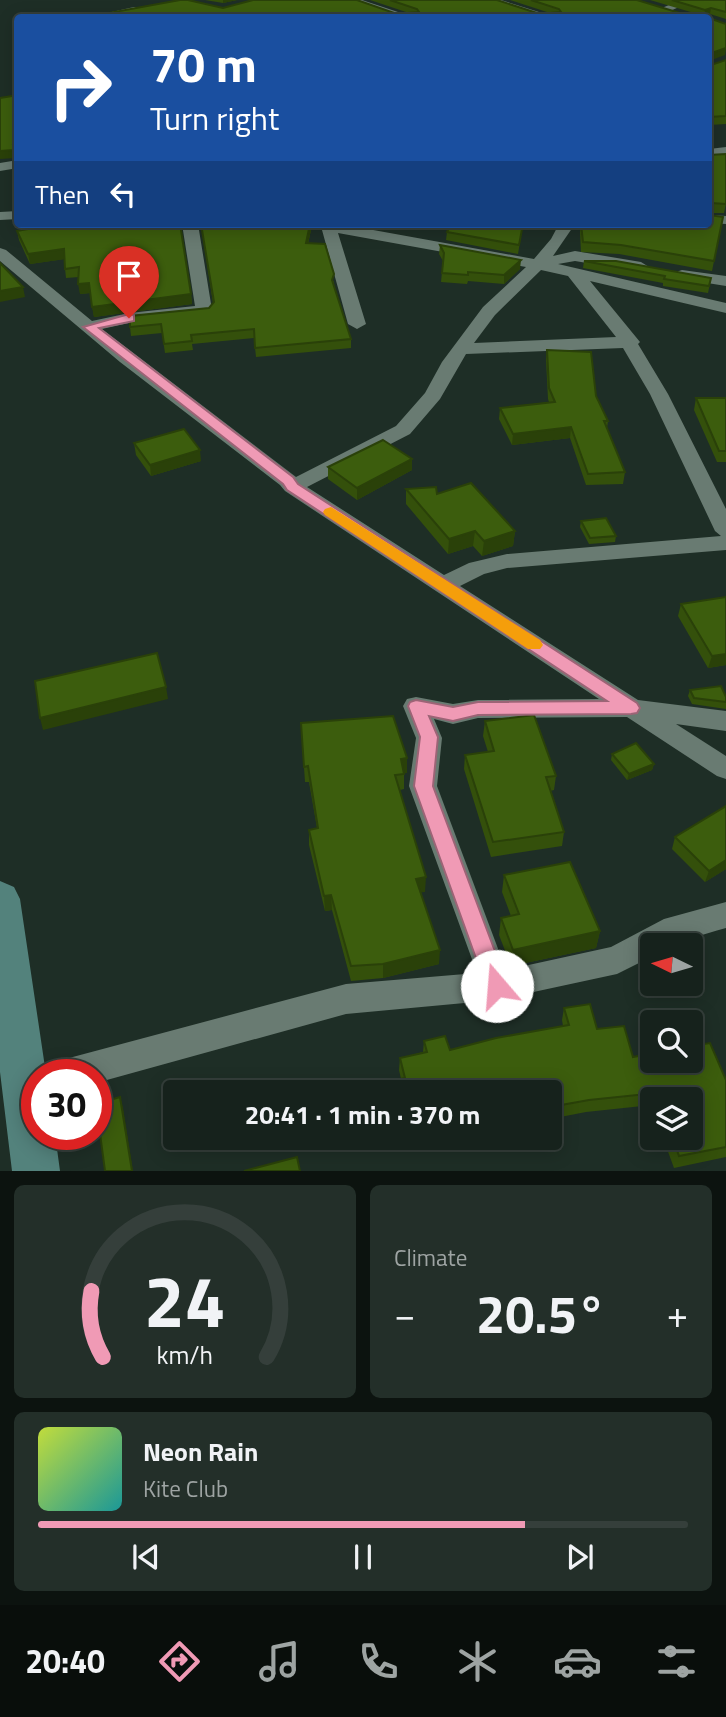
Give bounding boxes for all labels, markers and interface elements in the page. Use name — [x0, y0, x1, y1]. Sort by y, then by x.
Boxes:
text: 70 m — [150, 26, 257, 101]
icon: right — [35, 42, 126, 133]
text: Turn right — [150, 94, 279, 142]
text: Then — [35, 175, 90, 214]
icon: left — [104, 175, 142, 213]
pin — [99, 246, 159, 318]
icon: arrive — [110, 257, 148, 295]
north arrow — [640, 933, 704, 996]
map controls — [640, 933, 703, 1150]
position arrow — [460, 949, 534, 1023]
button: search — [640, 1010, 703, 1073]
speed limit sign: 30 — [21, 1059, 112, 1150]
button: layers — [640, 1087, 703, 1150]
text: 20:41 · 1 min · 370 m — [245, 1095, 480, 1134]
text: Climate — [394, 1240, 467, 1275]
text: 24 — [144, 1246, 226, 1356]
text: 20.5° — [476, 1274, 606, 1353]
text: − — [394, 1285, 415, 1343]
text: + — [667, 1285, 688, 1343]
text: km/h — [157, 1336, 213, 1374]
text: Neon Rain — [143, 1432, 258, 1471]
text: Kite Club — [143, 1471, 228, 1506]
icon: previous — [127, 1538, 165, 1576]
icon: pause — [344, 1538, 382, 1576]
icon: next — [561, 1538, 599, 1576]
text: 20:40 — [25, 1637, 105, 1685]
icon: directions — [155, 1637, 204, 1686]
icon: music — [255, 1637, 304, 1686]
icon: phone — [354, 1637, 403, 1686]
icon: climate — [453, 1637, 502, 1686]
icon: car — [553, 1637, 602, 1686]
icon: filters — [652, 1637, 701, 1686]

